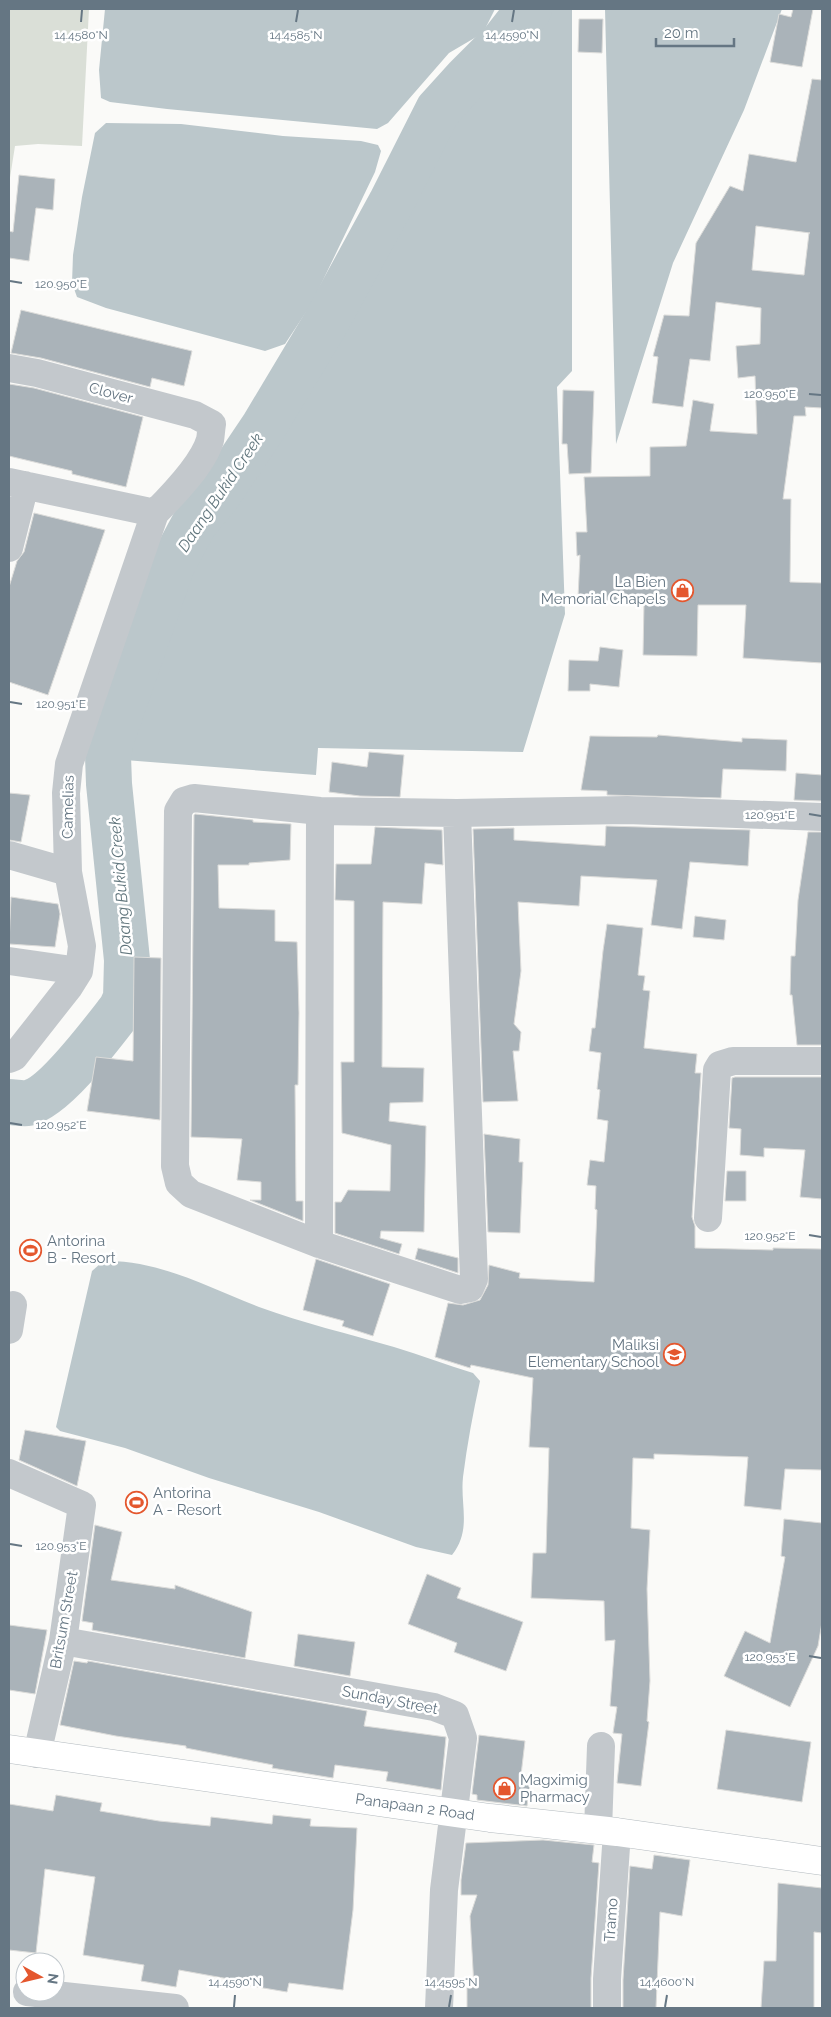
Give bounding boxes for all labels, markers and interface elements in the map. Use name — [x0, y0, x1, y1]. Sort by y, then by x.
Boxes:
scale bar — [656, 15, 734, 47]
text: 20 m — [664, 24, 699, 42]
text: 14.4580°N — [54, 28, 108, 42]
text: 14.4585°N — [269, 28, 323, 42]
text: 14.4590°N — [485, 28, 539, 42]
text: 120.950°E — [35, 277, 87, 291]
street label: Clover — [87, 379, 136, 408]
text: 120.950°E — [744, 387, 796, 401]
water label: Daang Bukid Creek — [174, 429, 267, 555]
place label: La Bien Memorial Chapels — [541, 573, 666, 608]
shop icon: La Bien Memorial Chapels — [670, 579, 694, 603]
text: 120.951°E — [36, 697, 86, 711]
street label: Camelias — [58, 775, 78, 839]
text: 120.951°E — [745, 808, 795, 822]
water label: Daang Bukid Creek — [105, 816, 136, 956]
text: 120.952°E — [35, 1118, 87, 1132]
text: 120.952°E — [744, 1229, 796, 1243]
place label: Antorina B - Resort — [47, 1232, 116, 1267]
sports icon: Antorina B - Resort — [19, 1238, 43, 1262]
place label: Maliksi Elementary School — [528, 1336, 660, 1371]
school or university icon: Maliksi Elementary School — [663, 1342, 687, 1366]
place label: Antorina A - Resort — [153, 1484, 221, 1519]
sports icon: Antorina A - Resort — [125, 1490, 149, 1514]
text: 120.953°E — [35, 1539, 87, 1553]
street label: Britsum Street — [47, 1570, 81, 1670]
text: 120.953°E — [744, 1650, 796, 1664]
street label: Sunday Street — [341, 1682, 439, 1718]
place label: Magximig Pharmacy — [520, 1771, 590, 1806]
shop icon: Magximig Pharmacy — [492, 1777, 516, 1801]
street label: Panapaan 2 Road — [354, 1790, 476, 1824]
street label: Tramo — [600, 1897, 622, 1943]
north arrow — [15, 1952, 65, 2002]
text: N — [44, 1972, 62, 1985]
text: 14.4590°N — [208, 1975, 262, 1989]
text: 14.4595°N — [424, 1975, 478, 1989]
text: 14.4600°N — [640, 1975, 694, 1989]

